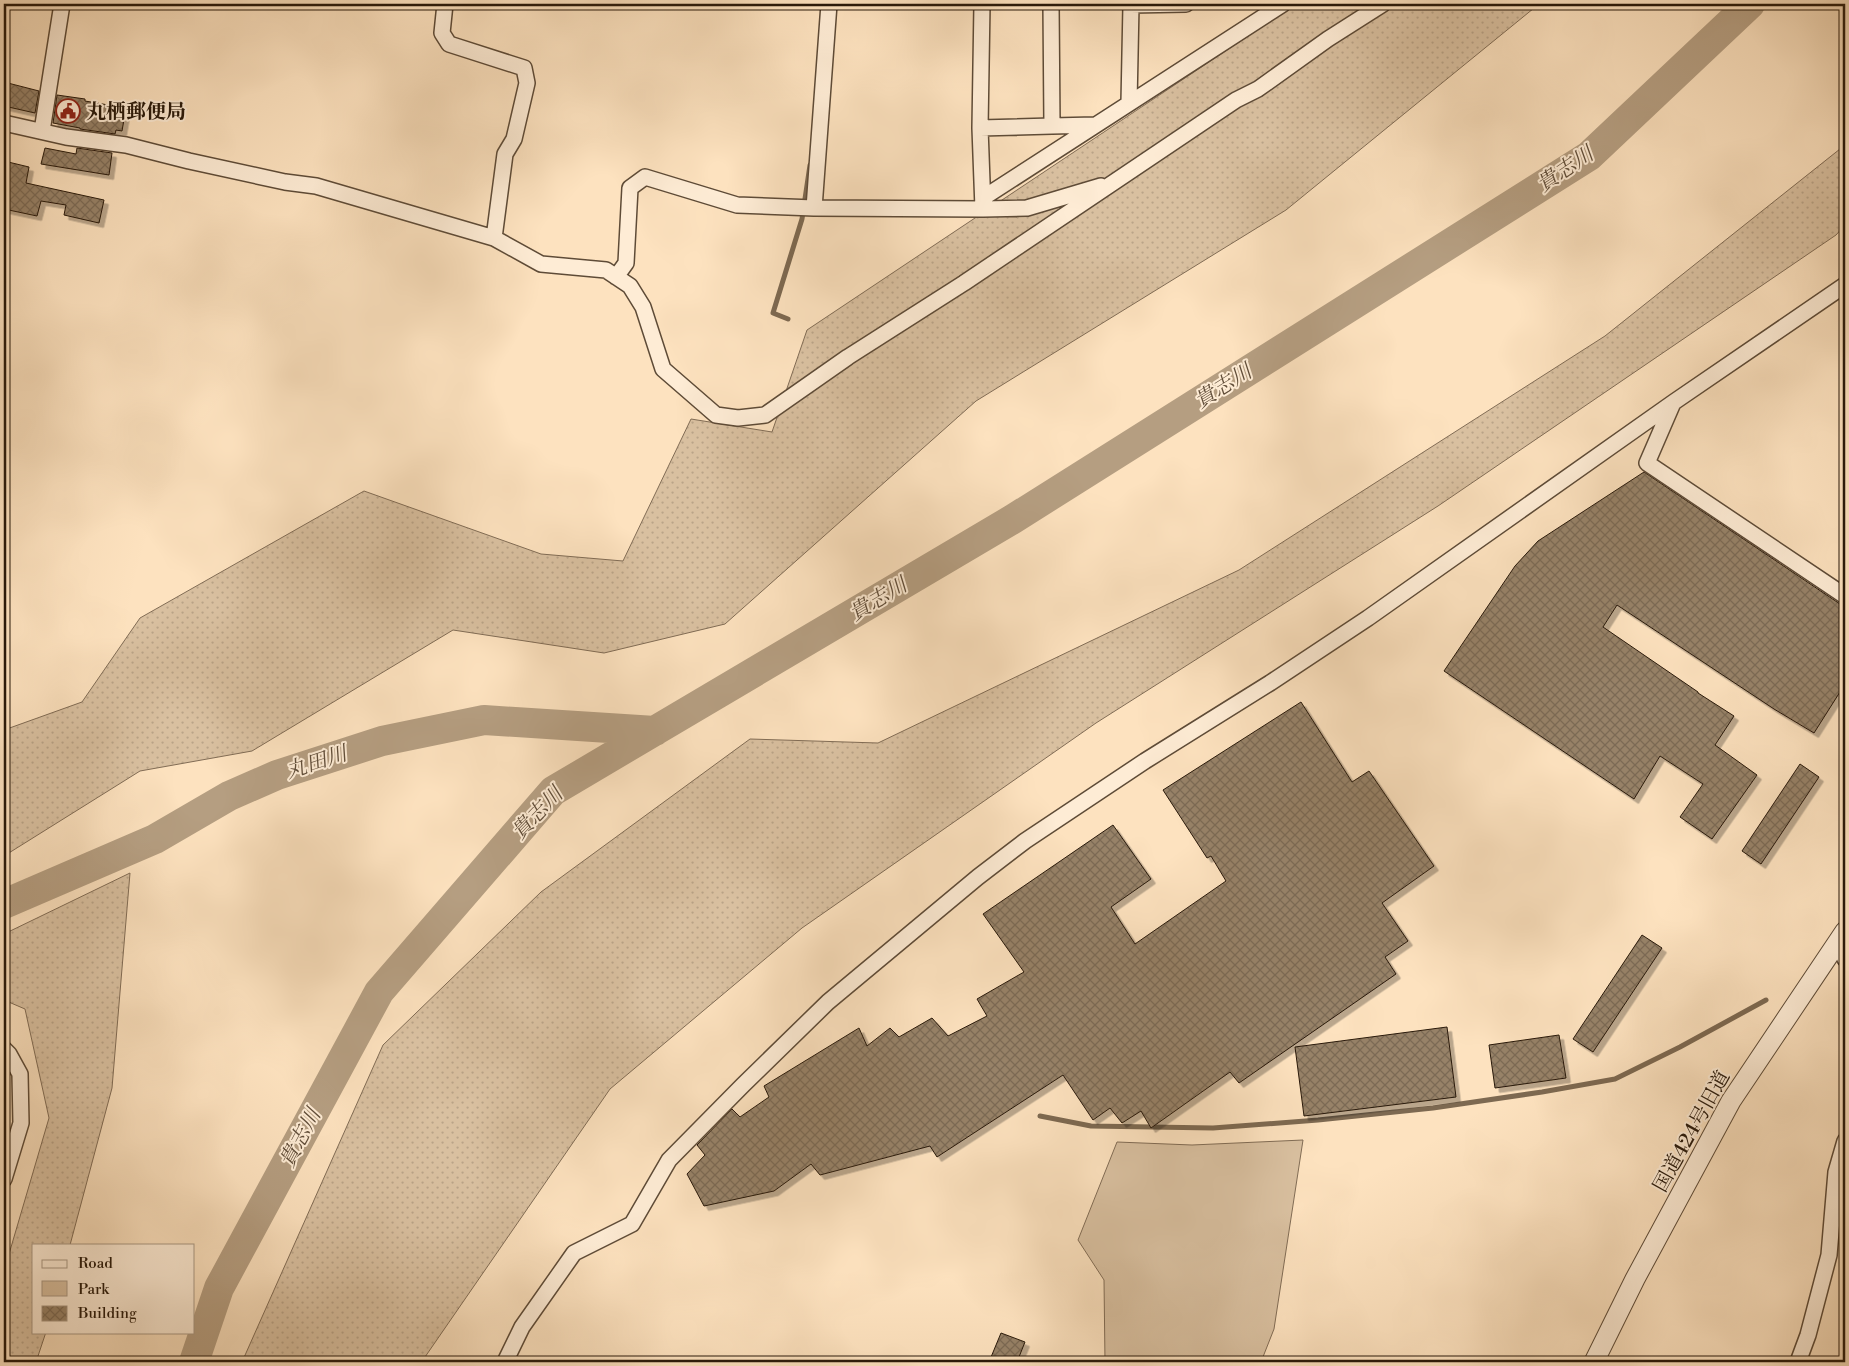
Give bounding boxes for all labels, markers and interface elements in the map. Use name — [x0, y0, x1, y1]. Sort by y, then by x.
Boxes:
public building icon: 丸栖郵便局 — [55, 98, 81, 124]
place label: 丸栖郵便局 — [86, 100, 186, 125]
water label: 貴志川 — [1532, 140, 1601, 198]
water label: 貴志川 — [1190, 358, 1259, 415]
water label: 貴志川 — [845, 571, 914, 627]
water label: 丸田川 — [282, 740, 352, 785]
water label: 貴志川 — [506, 781, 570, 845]
street label: 国道424号旧道 — [1649, 1066, 1736, 1197]
water label: 貴志川 — [275, 1103, 328, 1172]
legend — [32, 1244, 195, 1334]
text: Road — [78, 1254, 113, 1273]
text: Park — [78, 1280, 110, 1299]
text: Building — [77, 1304, 137, 1323]

